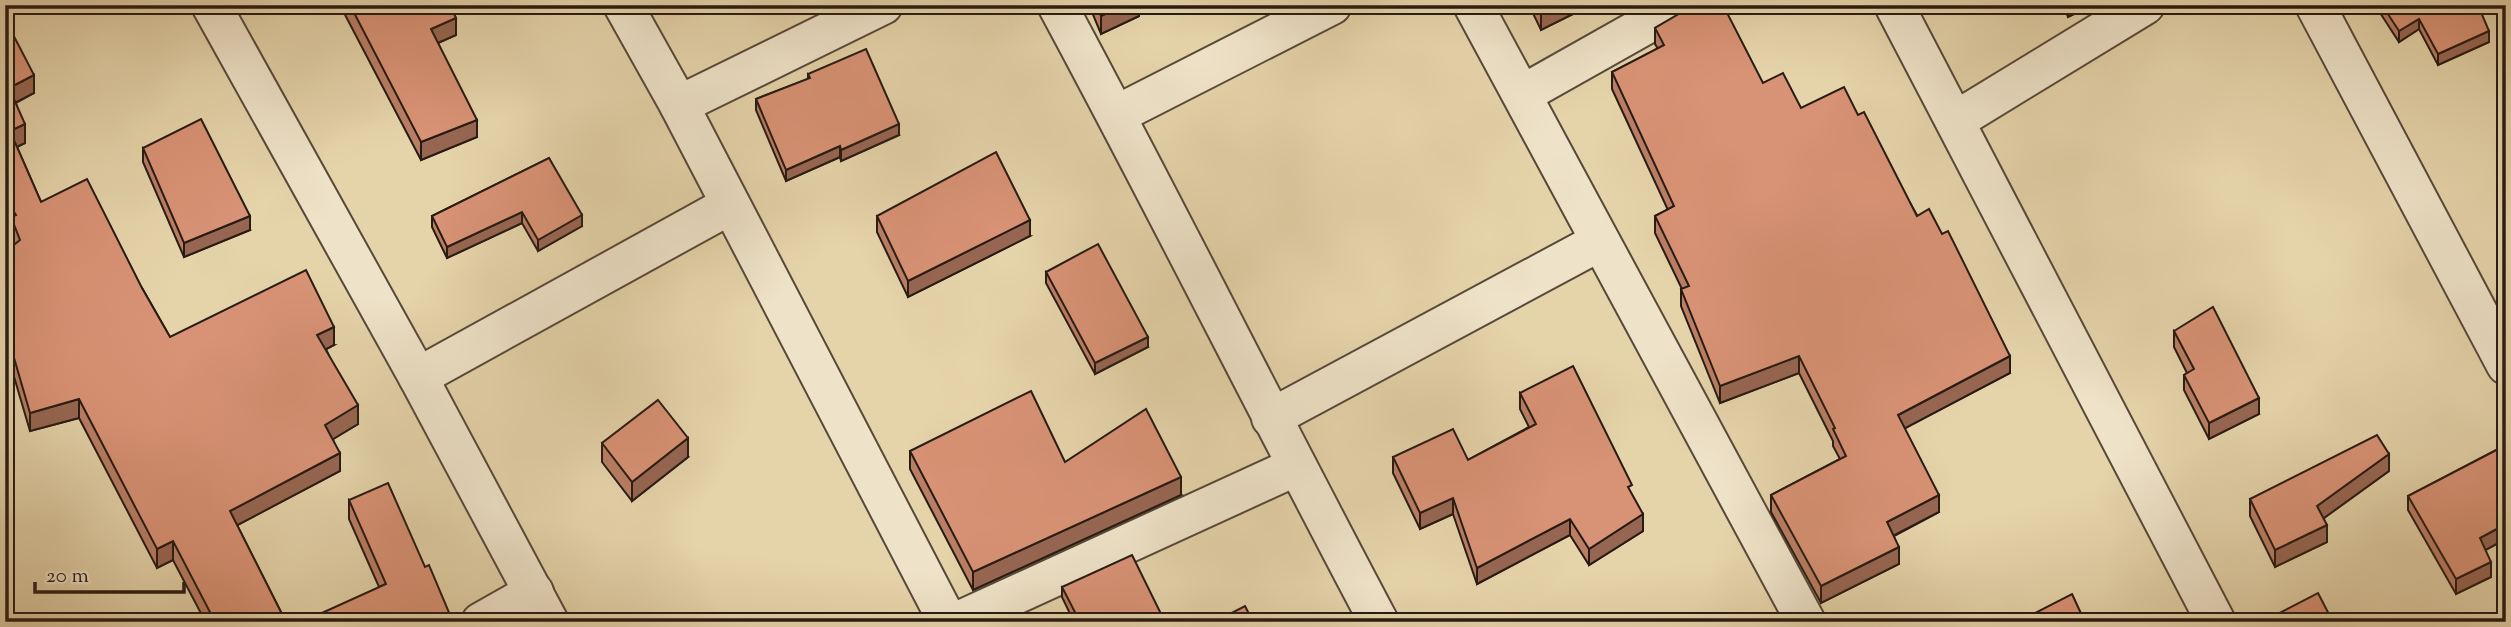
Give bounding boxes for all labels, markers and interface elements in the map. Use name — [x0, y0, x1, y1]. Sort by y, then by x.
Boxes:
scale bar — [35, 550, 184, 594]
text: 20 m — [46, 562, 89, 592]

